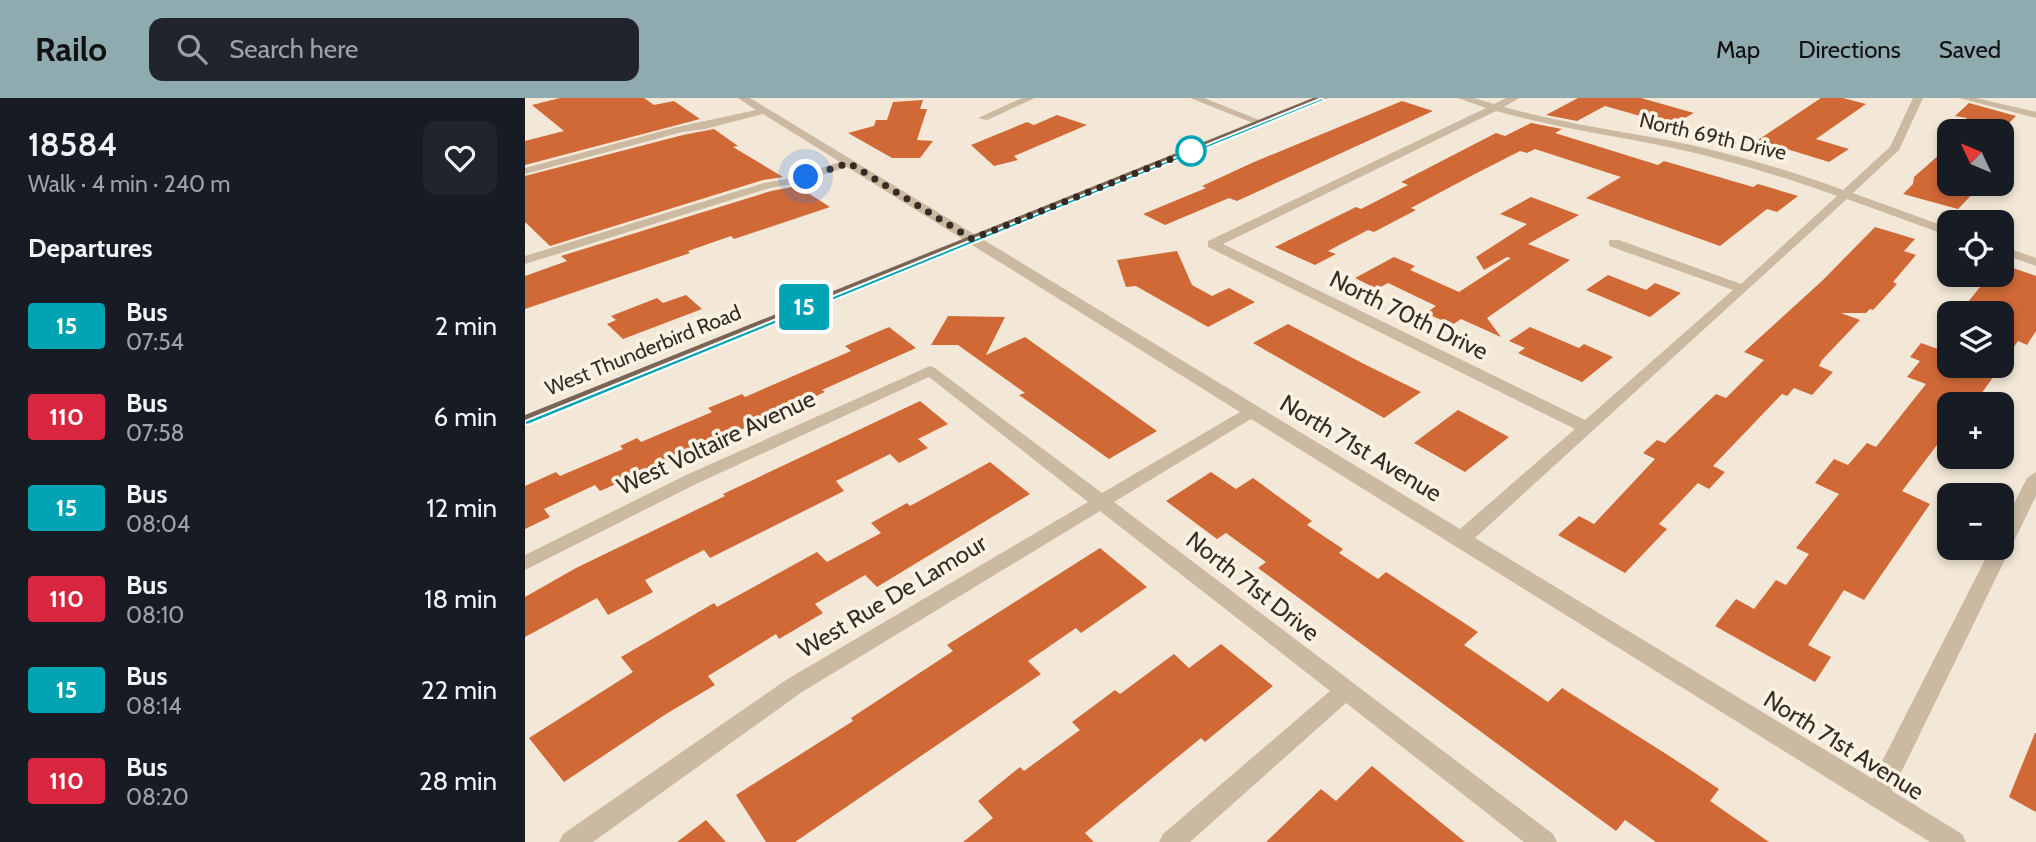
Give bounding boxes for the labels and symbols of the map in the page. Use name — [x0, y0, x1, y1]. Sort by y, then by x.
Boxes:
street label: North 69th Drive — [1637, 107, 1789, 165]
north arrow — [1937, 119, 2014, 196]
unlabelled marker — [1176, 136, 1206, 166]
your location — [788, 159, 823, 194]
street label: North 70th Drive — [1325, 264, 1493, 366]
line badge: 15 — [772, 284, 835, 330]
street label: West Thunderbird Road — [541, 299, 745, 401]
street label: West Voltaire Avenue — [612, 383, 820, 501]
street label: North 71st Avenue — [1275, 388, 1447, 508]
street label: North 71st Drive — [1181, 525, 1325, 647]
street label: West Rue De Lamour — [792, 528, 992, 664]
street label: North 71st Avenue — [1759, 684, 1929, 806]

